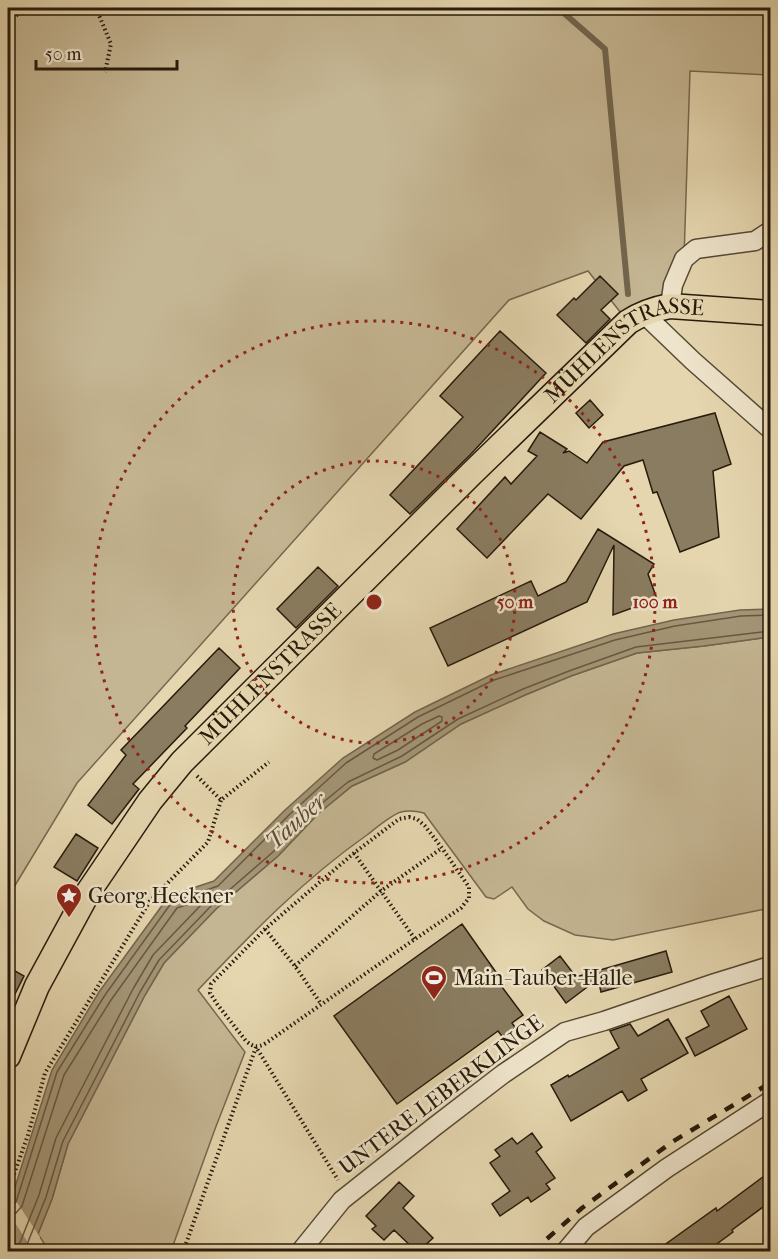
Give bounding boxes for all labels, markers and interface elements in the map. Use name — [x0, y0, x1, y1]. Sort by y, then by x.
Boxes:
scale bar — [36, 33, 177, 71]
text: 50 m — [45, 44, 82, 65]
street label: MÜHLENSTRASSE — [539, 293, 705, 409]
centre of rings — [364, 592, 384, 612]
text: 50 m — [497, 592, 534, 613]
text: 100 m — [632, 592, 679, 613]
street label: MÜHLENSTRASSE — [194, 597, 347, 750]
water label: Tauber — [260, 785, 334, 855]
place icon: Georg Heckner — [54, 881, 84, 919]
place label: Georg Heckner — [88, 883, 234, 909]
sports icon: Main-Tauber-Halle — [419, 963, 449, 1001]
place label: Main-Tauber-Halle — [454, 965, 633, 991]
street label: UNTERE LEBERKLINGE — [333, 1009, 549, 1181]

